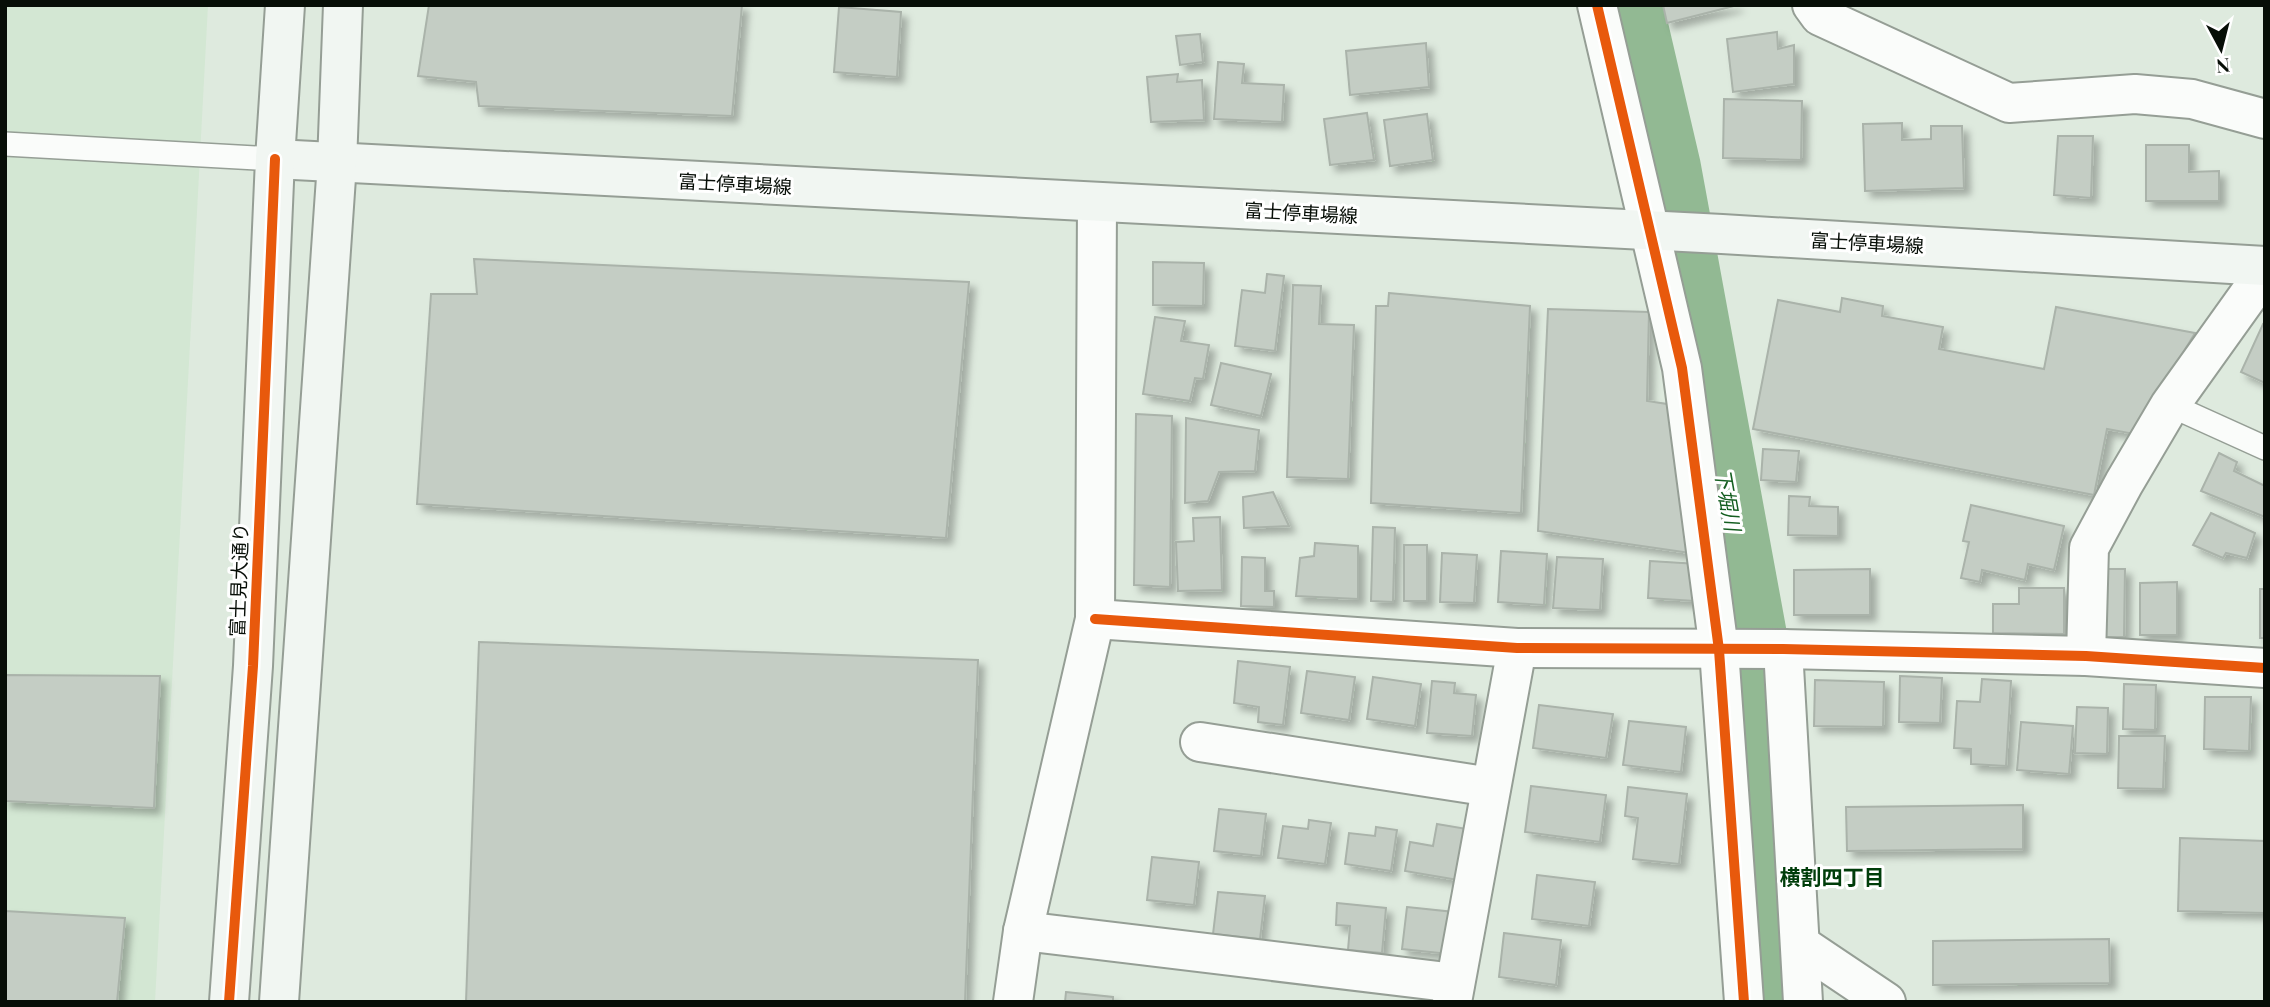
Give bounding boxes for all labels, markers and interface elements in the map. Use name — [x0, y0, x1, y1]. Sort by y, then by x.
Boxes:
north arrow — [2186, 14, 2256, 84]
text: N — [2215, 53, 2232, 81]
street label: 富士停車場線 — [677, 167, 793, 199]
street label: 富士停車場線 — [1243, 196, 1359, 228]
street label: 富士停車場線 — [1809, 226, 1925, 258]
water label: 下堀川 — [1710, 466, 1749, 535]
street label: 富士見大通り — [223, 523, 253, 637]
district label: 横割四丁目 — [1780, 862, 1885, 890]

